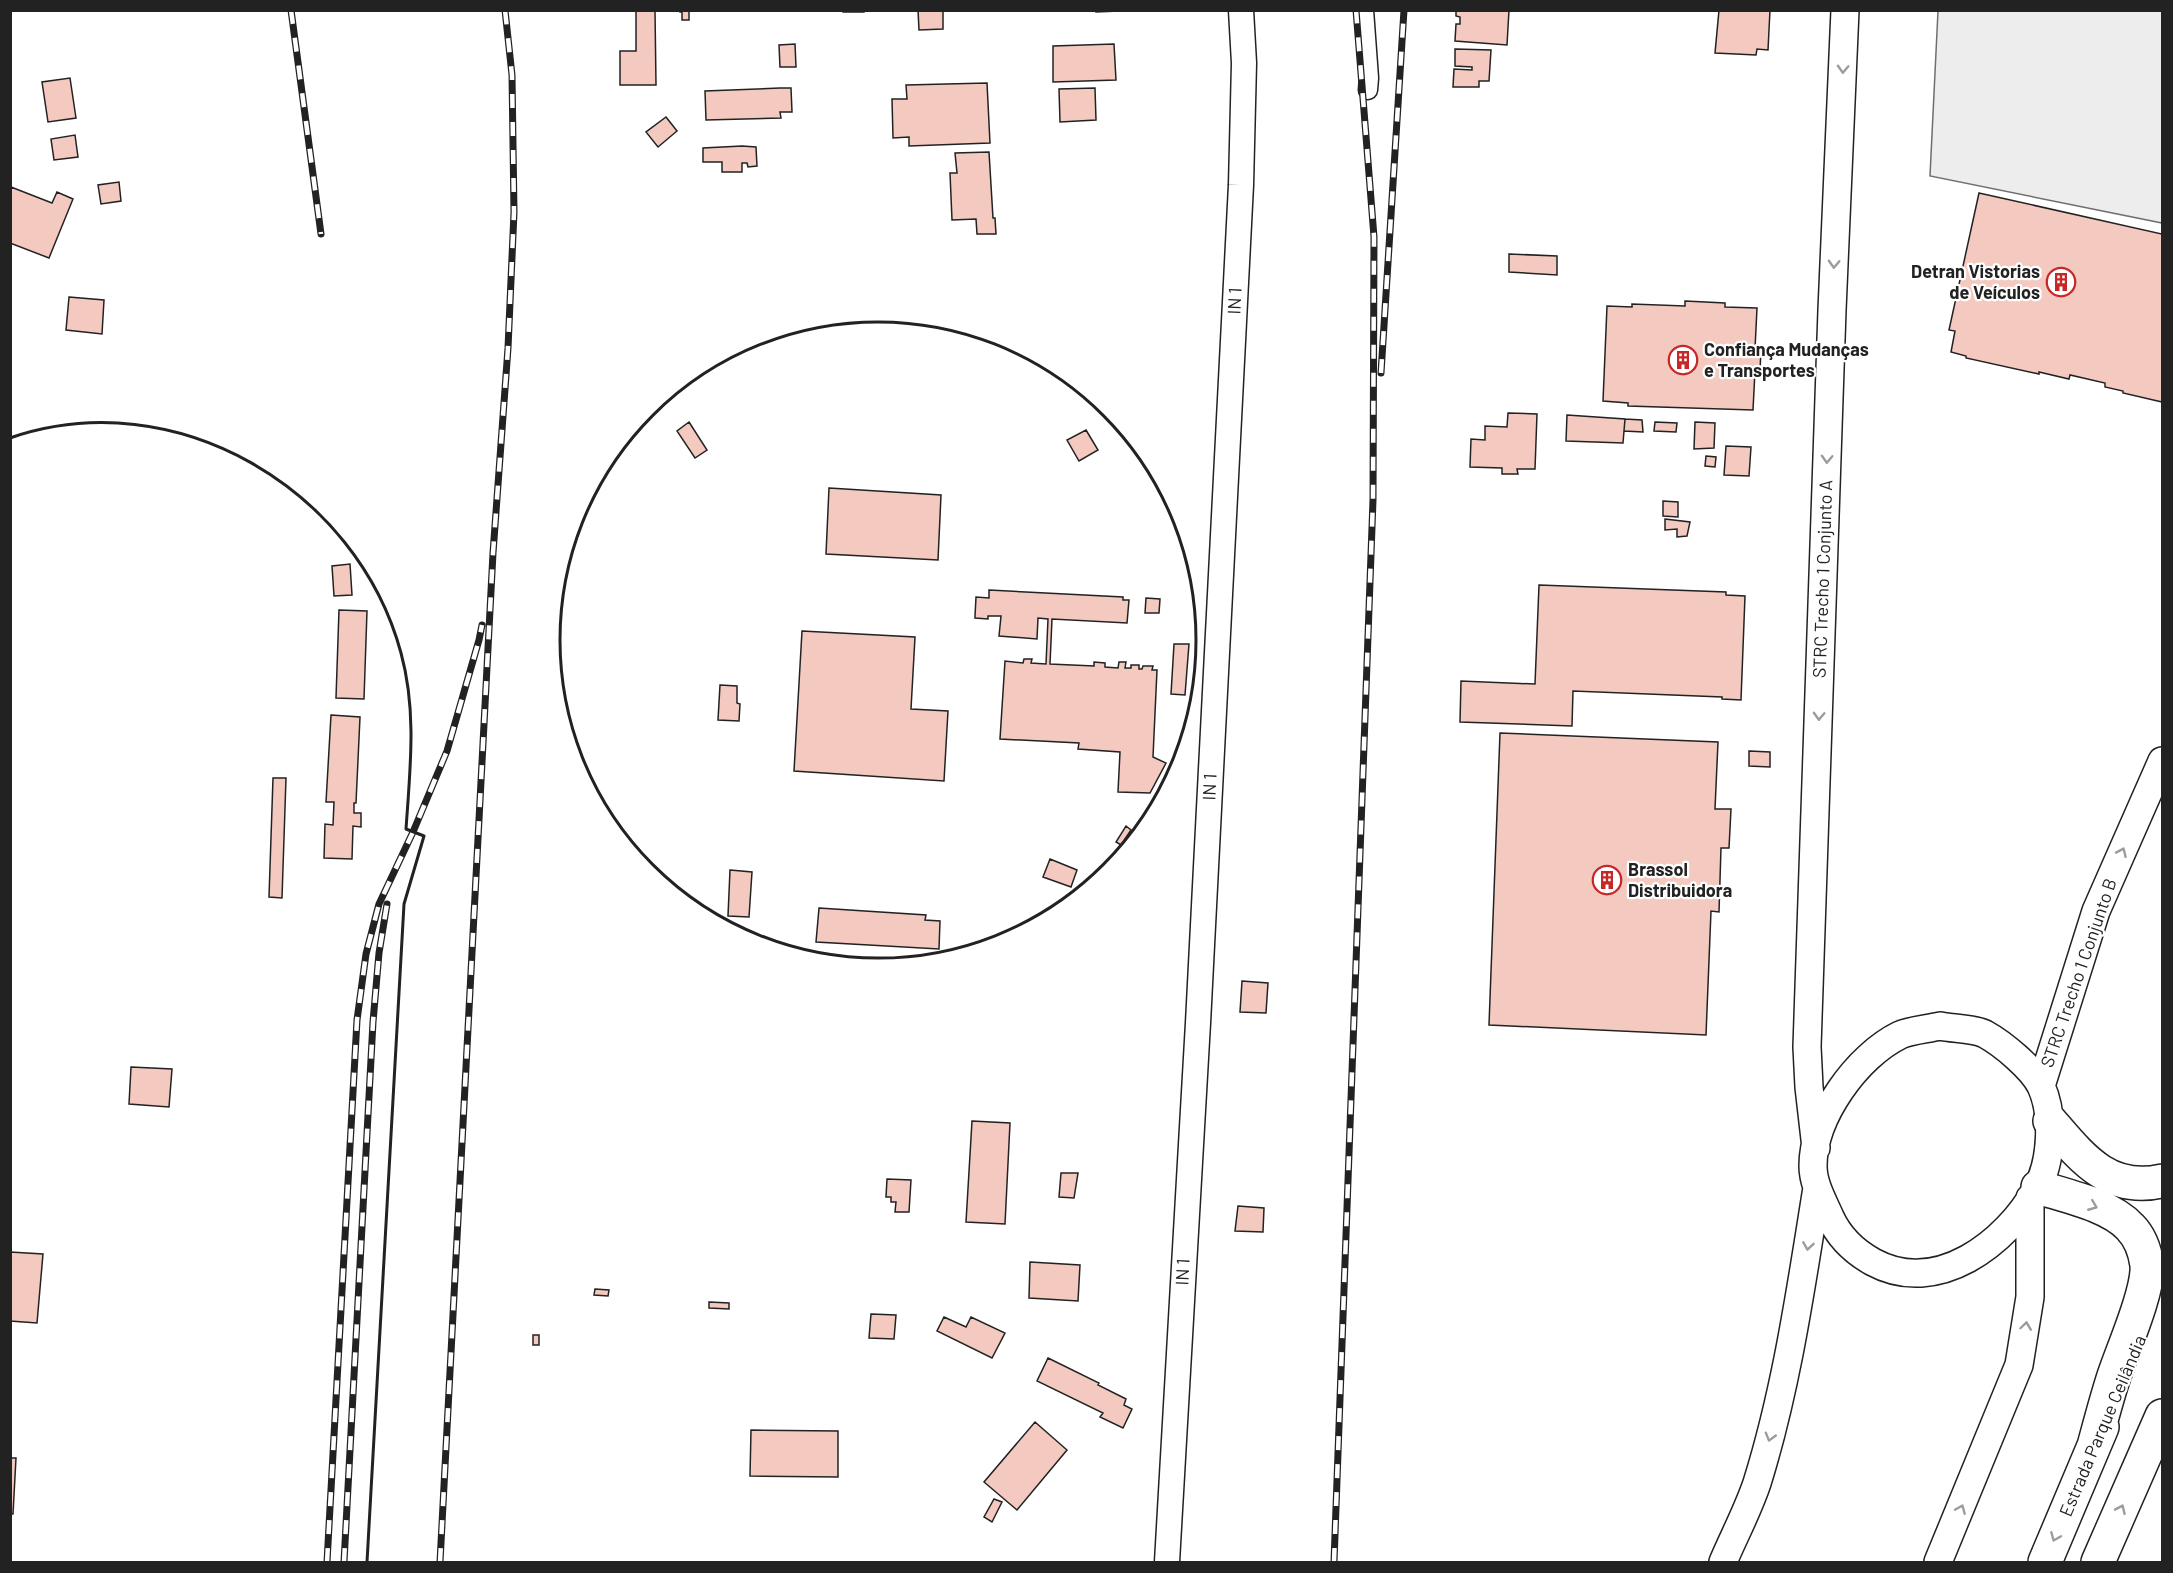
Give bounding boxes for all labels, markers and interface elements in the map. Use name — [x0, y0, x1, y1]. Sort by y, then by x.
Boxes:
one-way arrow — [1836, 64, 1849, 73]
one-way arrow — [1828, 259, 1841, 268]
place label: Detran Vistorias de Veículos — [1911, 260, 2040, 303]
building icon: Detran Vistorias de Veículos — [2045, 266, 2077, 298]
street label: IN 1 — [1222, 287, 1246, 315]
place label: Confiança Mudanças e Transportes — [1704, 338, 1869, 381]
building icon: Confiança Mudanças e Transportes — [1667, 344, 1699, 376]
one-way arrow — [1821, 454, 1834, 463]
street label: STRC Trecho 1 Conjunto A — [1808, 479, 1836, 678]
one-way arrow — [1812, 712, 1825, 721]
street label: IN 1 — [1197, 773, 1221, 801]
one-way arrow — [2115, 848, 2127, 859]
place label: Brassol Distribuidora — [1628, 858, 1732, 901]
building icon: Brassol Distribuidora — [1591, 864, 1623, 896]
street label: STRC Trecho 1 Conjunto B — [2035, 875, 2121, 1070]
one-way arrow — [2087, 1199, 2098, 1211]
one-way arrow — [1802, 1240, 1815, 1250]
street label: IN 1 — [1170, 1258, 1194, 1286]
one-way arrow — [2019, 1321, 2031, 1330]
street label: Estrada Parque Ceilândia — [2054, 1332, 2150, 1520]
one-way arrow — [1765, 1431, 1777, 1442]
one-way arrow — [1954, 1504, 1966, 1515]
one-way arrow — [2114, 1504, 2126, 1515]
one-way arrow — [2051, 1531, 2063, 1542]

